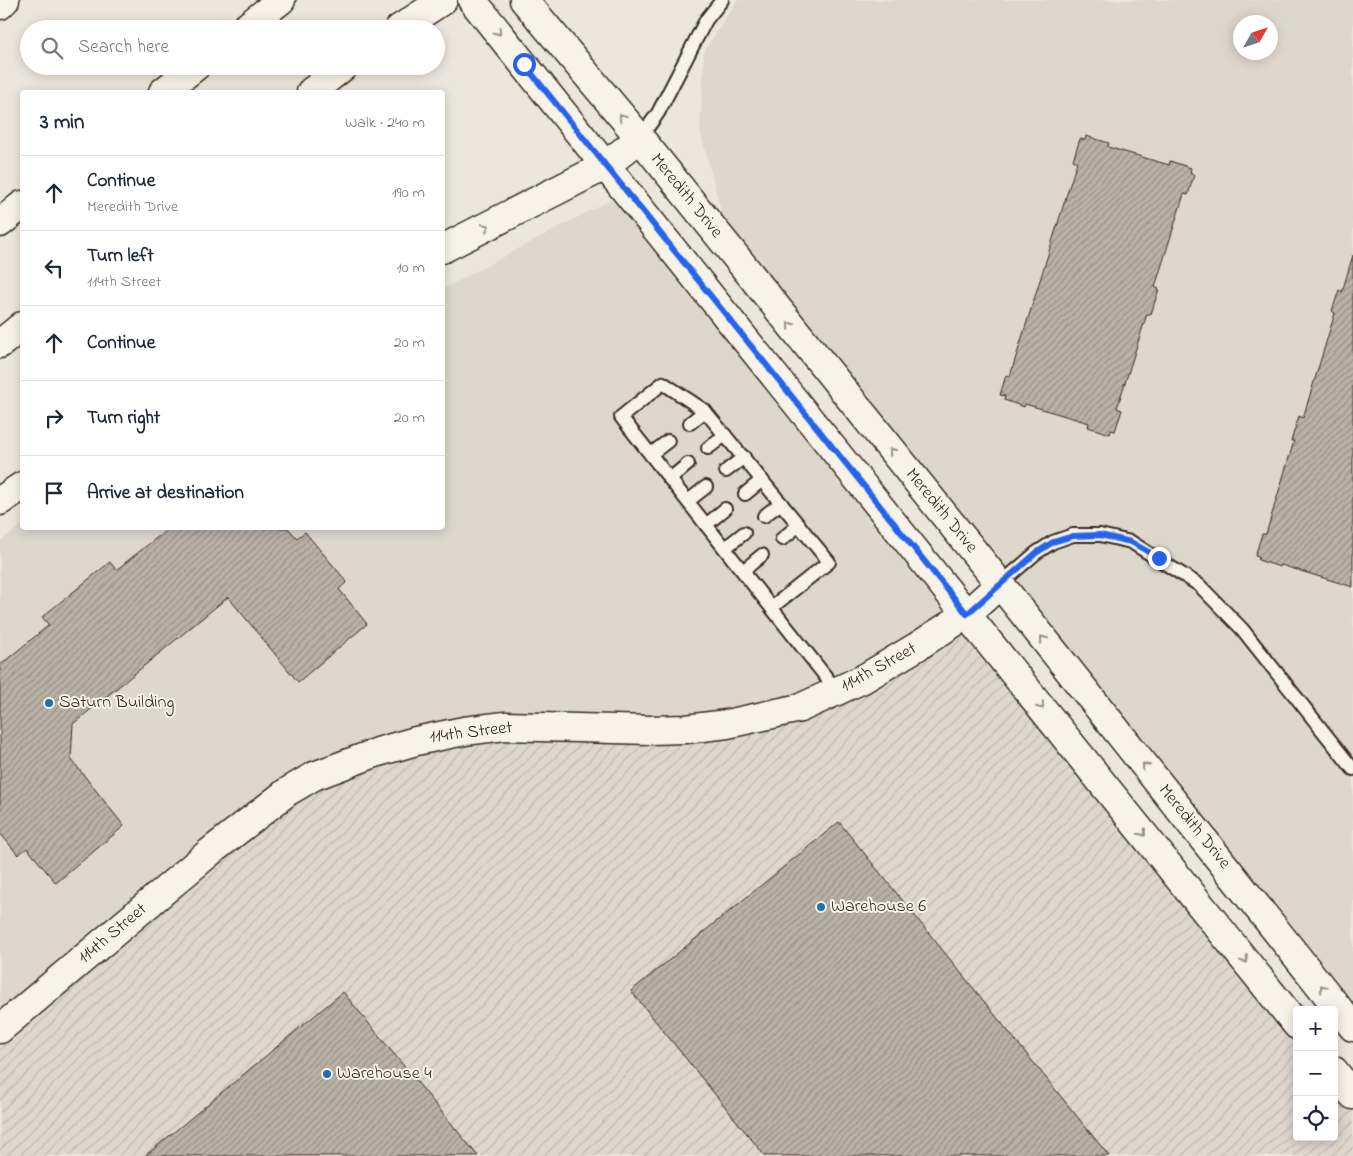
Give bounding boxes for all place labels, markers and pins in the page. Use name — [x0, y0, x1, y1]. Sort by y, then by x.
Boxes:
place label: Saturn Building — [59, 690, 174, 717]
marker: Saturn Building — [43, 697, 55, 709]
place label: Warehouse 6 — [831, 894, 926, 920]
marker: Warehouse 6 — [815, 901, 827, 913]
place label: Warehouse 4 — [337, 1061, 432, 1087]
marker: Warehouse 4 — [321, 1068, 333, 1080]

